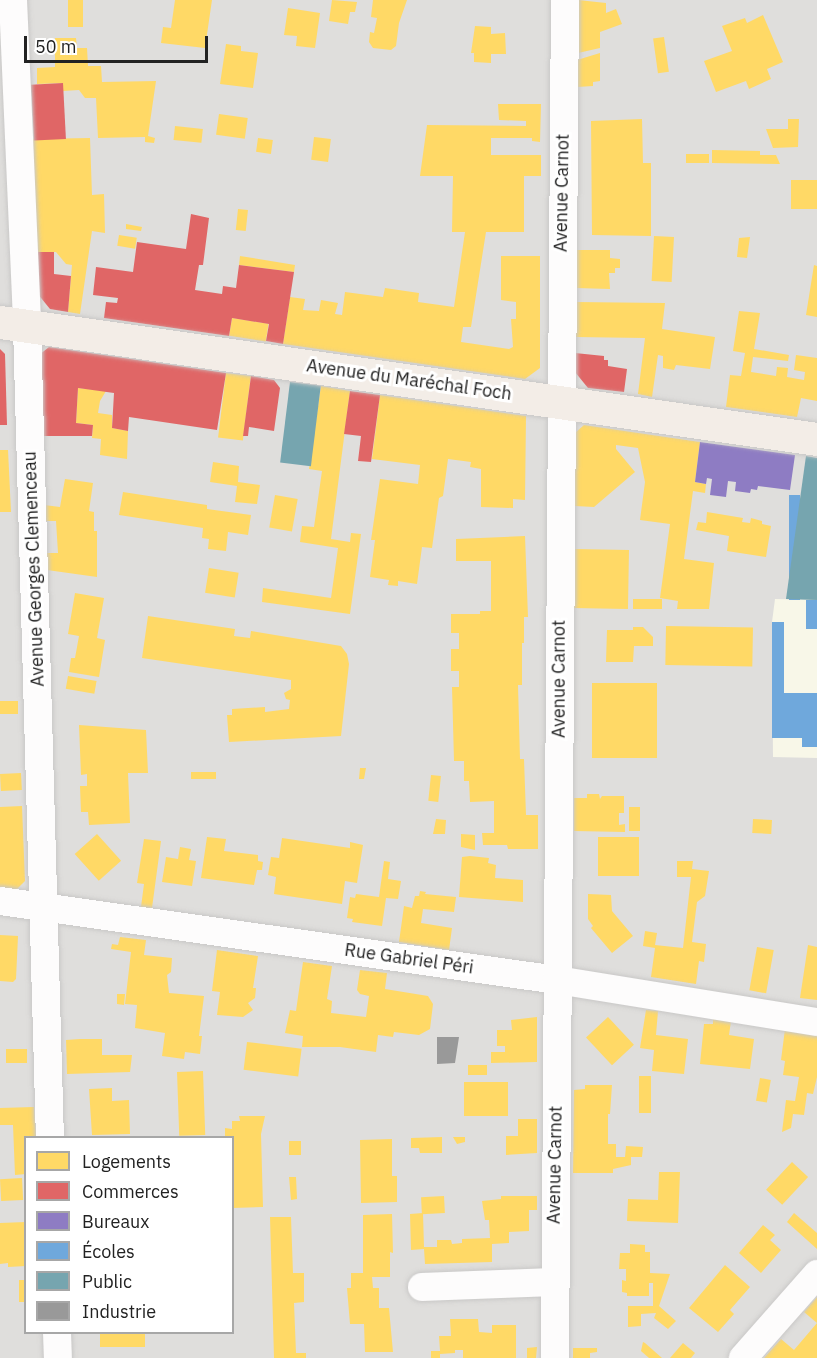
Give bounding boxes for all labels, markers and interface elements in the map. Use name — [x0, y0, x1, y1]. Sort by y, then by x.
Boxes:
scale bar — [27, 24, 212, 62]
text: 50 m — [35, 35, 77, 58]
street label: Avenue Carnot — [550, 134, 574, 252]
street label: Avenue du Maréchal Foch — [305, 355, 513, 405]
street label: Avenue Georges Clemenceau — [19, 451, 49, 687]
street label: Avenue Carnot — [548, 620, 570, 738]
street label: Rue Gabriel Péri — [343, 939, 475, 979]
street label: Avenue Carnot — [543, 1106, 567, 1224]
legend — [24, 1136, 234, 1334]
text: Logements — [82, 1150, 171, 1173]
text: Commerces — [82, 1180, 179, 1203]
text: Bureaux — [82, 1210, 149, 1233]
text: Écoles — [82, 1240, 135, 1263]
text: Public — [82, 1270, 132, 1293]
text: Industrie — [82, 1300, 156, 1323]

